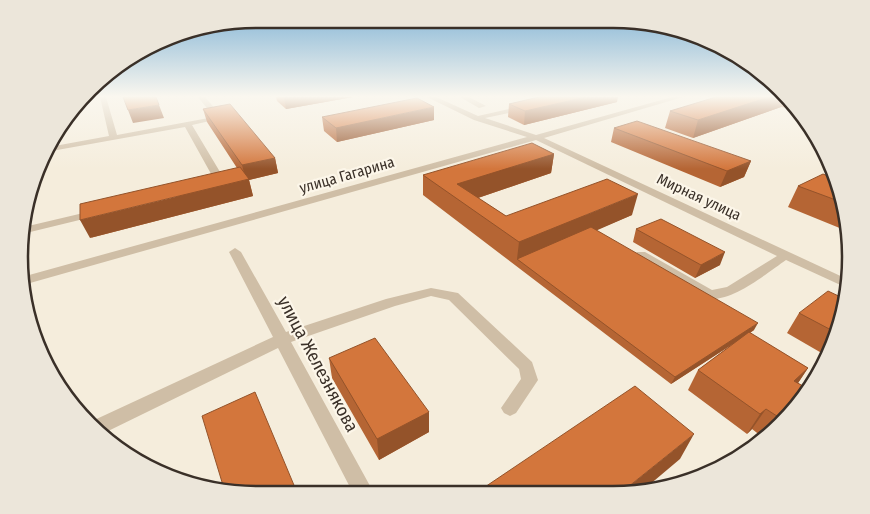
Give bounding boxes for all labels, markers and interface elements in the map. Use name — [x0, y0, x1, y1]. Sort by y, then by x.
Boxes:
street label: улица Гагарина — [297, 153, 397, 197]
street label: Мирная улица — [654, 170, 744, 224]
street label: улица Железнякова — [273, 292, 363, 436]

